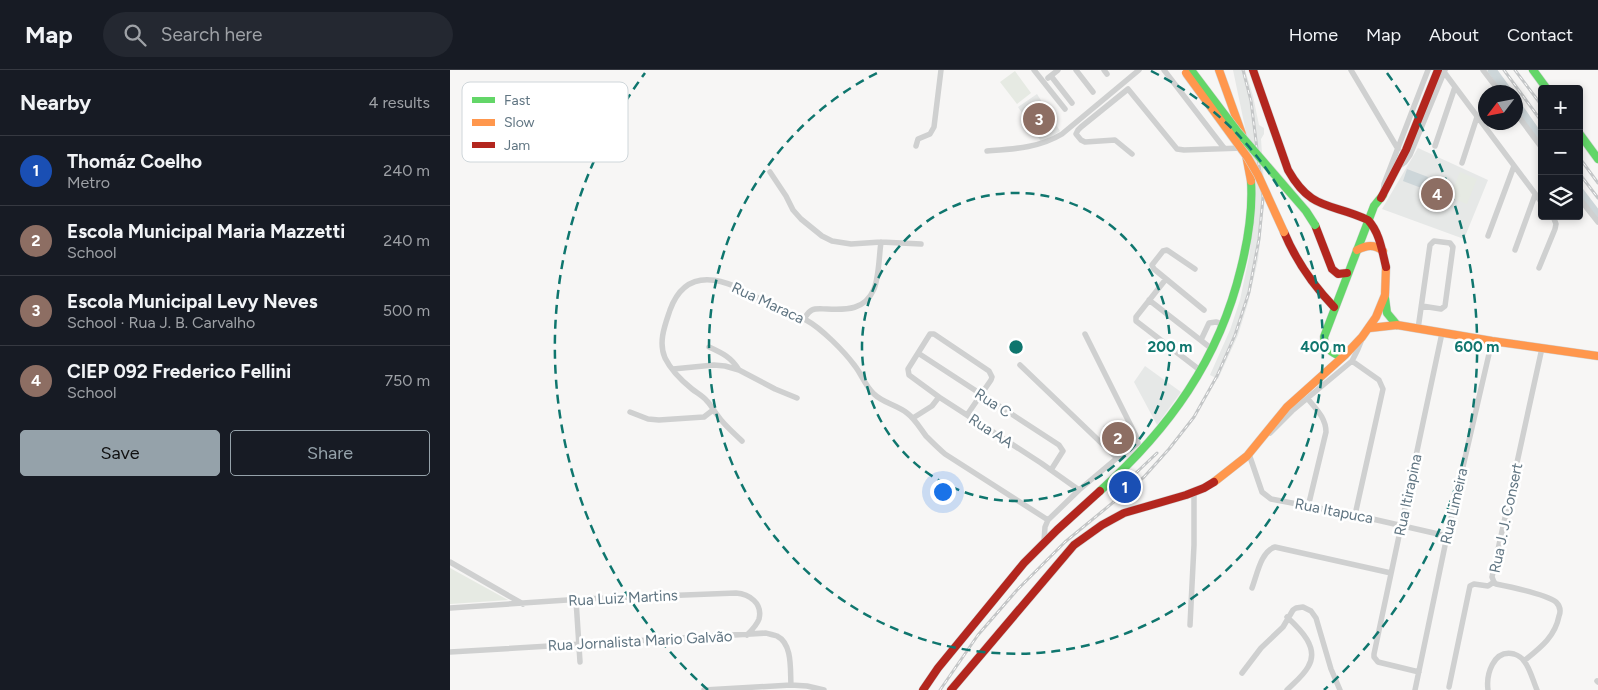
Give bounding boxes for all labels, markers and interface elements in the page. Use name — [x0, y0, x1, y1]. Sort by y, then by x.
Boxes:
search box — [103, 12, 453, 57]
text: Map — [25, 20, 73, 49]
icon: search — [121, 21, 149, 49]
text: Search here — [161, 23, 262, 46]
text: Home — [1289, 24, 1338, 46]
text: Map — [1366, 24, 1401, 46]
text: About — [1429, 24, 1479, 46]
text: Contact — [1507, 24, 1573, 46]
legend — [462, 82, 628, 162]
north arrow — [1478, 85, 1523, 130]
map controls — [1538, 85, 1583, 220]
button: + — [1538, 85, 1583, 130]
text: Nearby — [20, 90, 91, 115]
text: Fast — [504, 92, 530, 109]
text: 4 results — [369, 93, 430, 112]
pin: 3 — [1023, 100, 1055, 138]
text: Slow — [504, 114, 535, 131]
button: − — [1538, 130, 1583, 175]
text: Jam — [504, 137, 530, 154]
text: Thomáz Coelho — [67, 150, 202, 173]
text: 1 — [33, 161, 39, 180]
text: 240 m — [383, 161, 430, 180]
text: Metro — [67, 173, 110, 192]
pin: 4 — [1421, 175, 1453, 213]
button: layers — [1538, 175, 1583, 220]
text: Escola Municipal Maria Mazzetti — [67, 220, 345, 243]
text: 2 — [31, 231, 41, 250]
text: 240 m — [383, 231, 430, 250]
text: School — [67, 243, 117, 262]
street label: Rua Maraca — [729, 278, 807, 328]
text: Escola Municipal Levy Neves — [67, 290, 318, 313]
text: 3 — [32, 301, 40, 320]
text: 500 m — [383, 301, 430, 320]
text: School · Rua J. B. Carvalho — [67, 313, 255, 332]
centre of rings — [1007, 338, 1025, 356]
text: 200 m — [1148, 338, 1192, 356]
text: 400 m — [1300, 338, 1346, 356]
text: 600 m — [1455, 338, 1499, 356]
text: CIEP 092 Frederico Fellini — [67, 360, 291, 383]
text: 4 — [31, 371, 41, 390]
text: 750 m — [384, 371, 430, 390]
text: School — [67, 383, 117, 402]
street label: Rua C — [971, 385, 1015, 422]
street label: Rua AA — [965, 410, 1017, 452]
pin: 2 — [1102, 419, 1134, 457]
button: Save — [20, 430, 220, 476]
button: Share — [230, 430, 430, 476]
street label: Rua Itirapina — [1391, 452, 1425, 538]
street label: Rua J. J. Consert — [1486, 461, 1527, 575]
street label: Rua Limeira — [1437, 466, 1471, 546]
pin: 1 — [1109, 468, 1141, 506]
your location — [930, 479, 956, 505]
street label: Rua Itapuca — [1293, 495, 1375, 527]
street label: Rua Luiz Martins — [568, 586, 678, 610]
street label: Rua Jornalista Mario Galvão — [547, 627, 733, 655]

